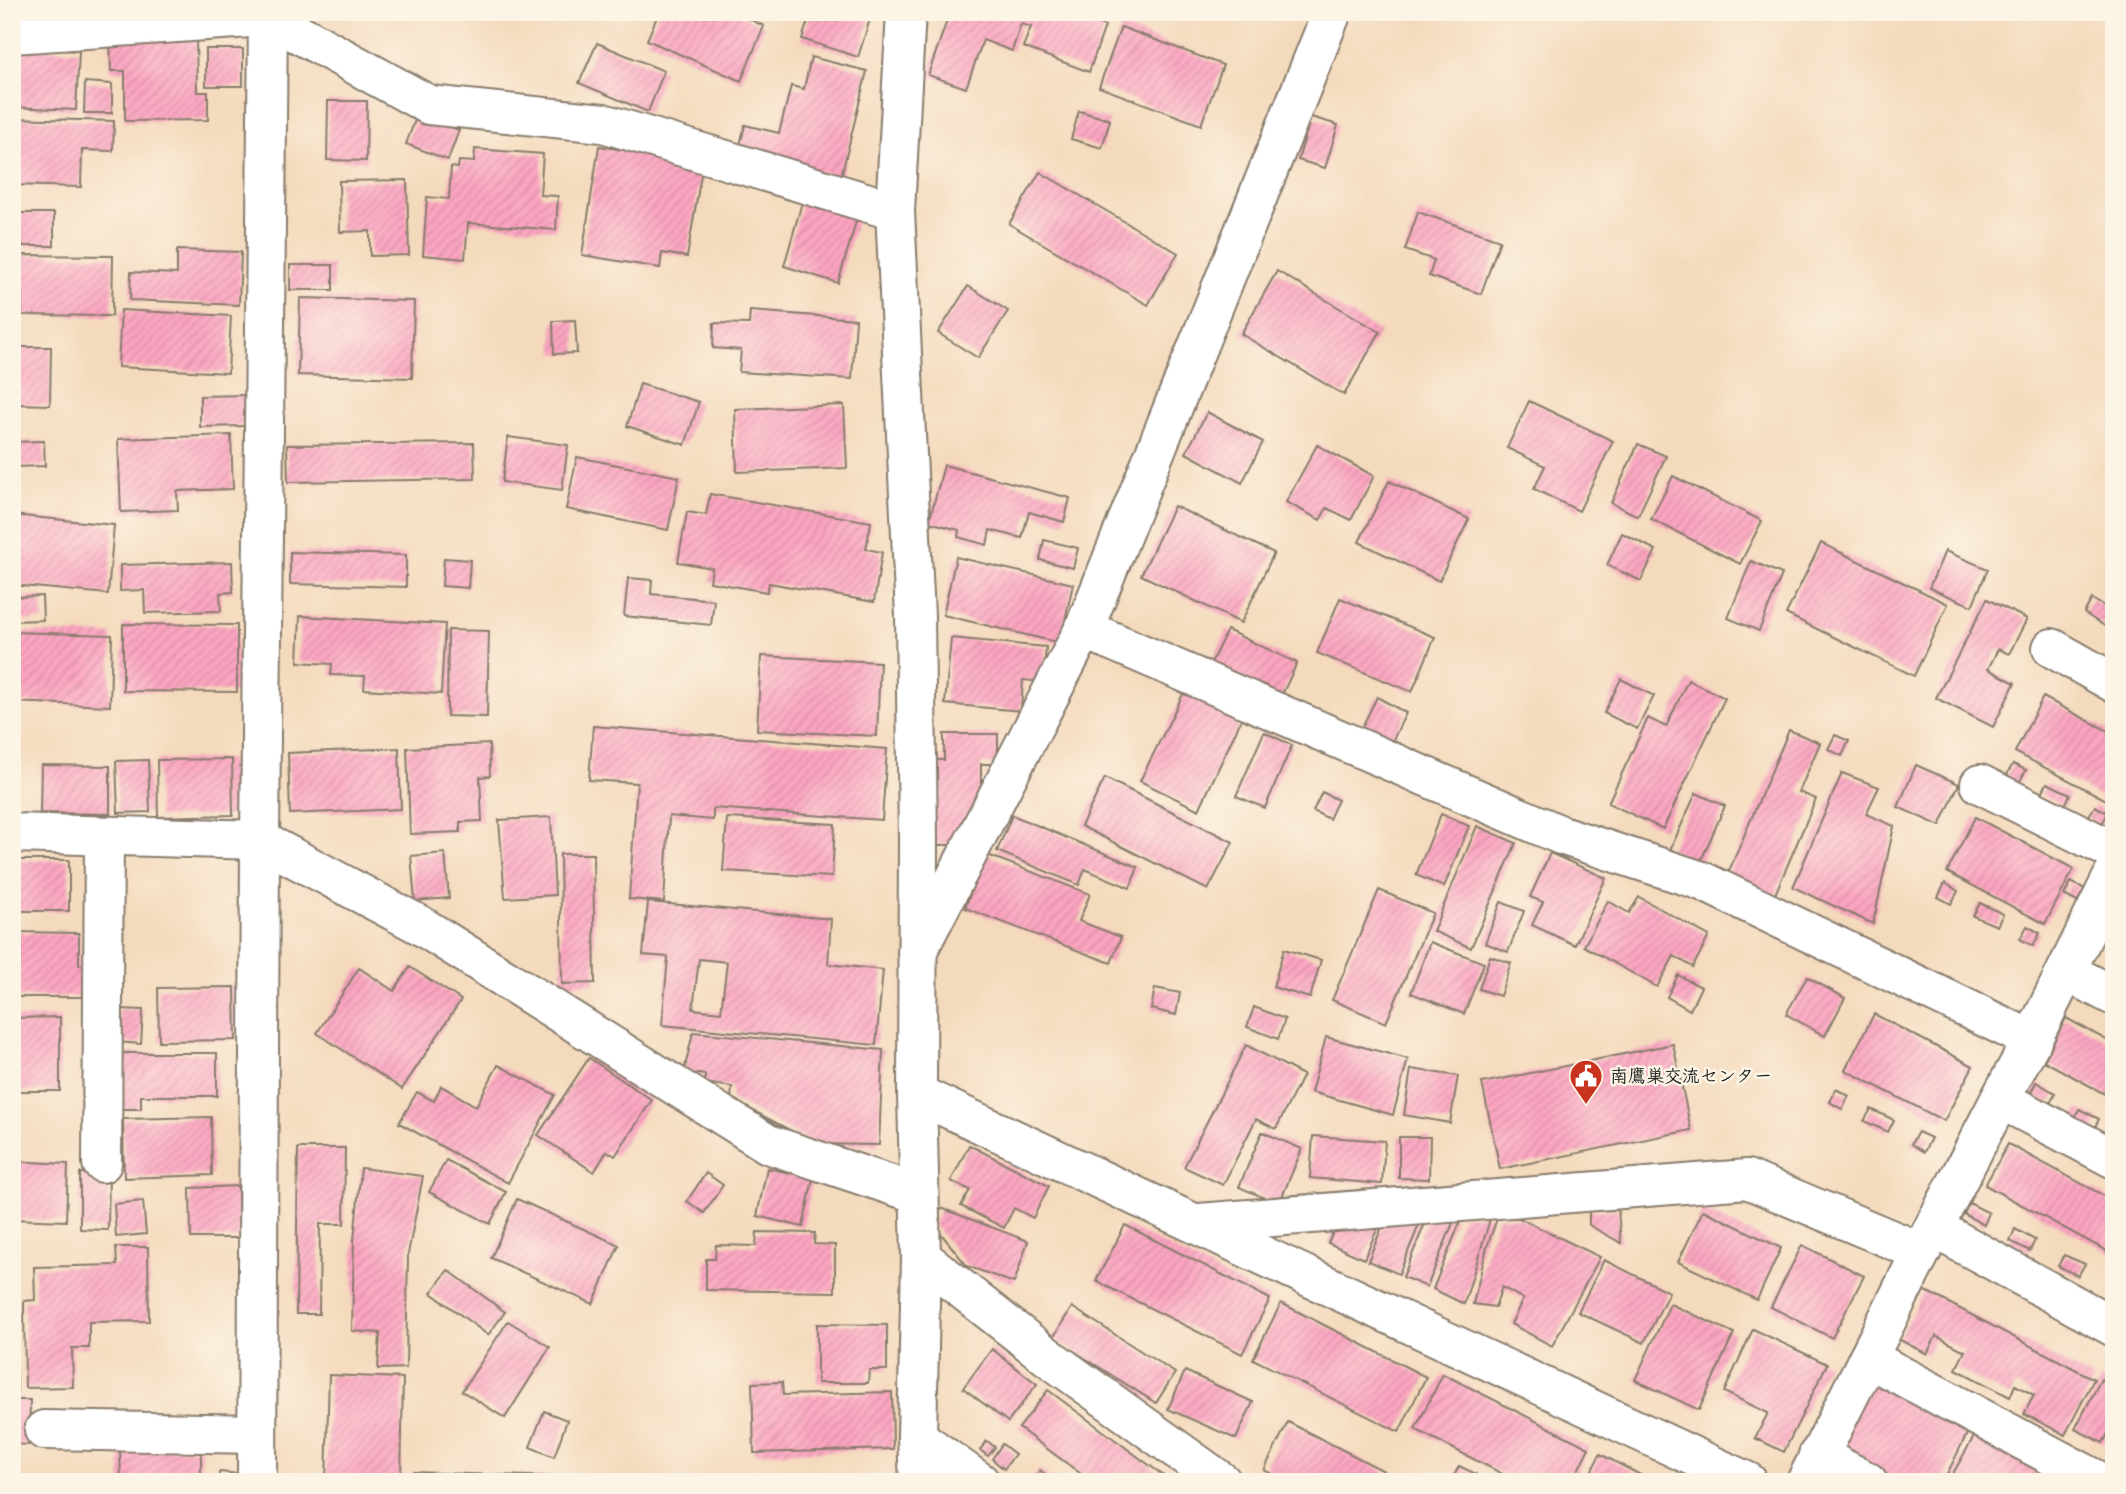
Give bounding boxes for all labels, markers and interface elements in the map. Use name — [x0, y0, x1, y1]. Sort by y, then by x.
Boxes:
public building icon: 南鷹巣交流センター — [1567, 1057, 1605, 1106]
place label: 南鷹巣交流センター — [1610, 1065, 1772, 1088]

